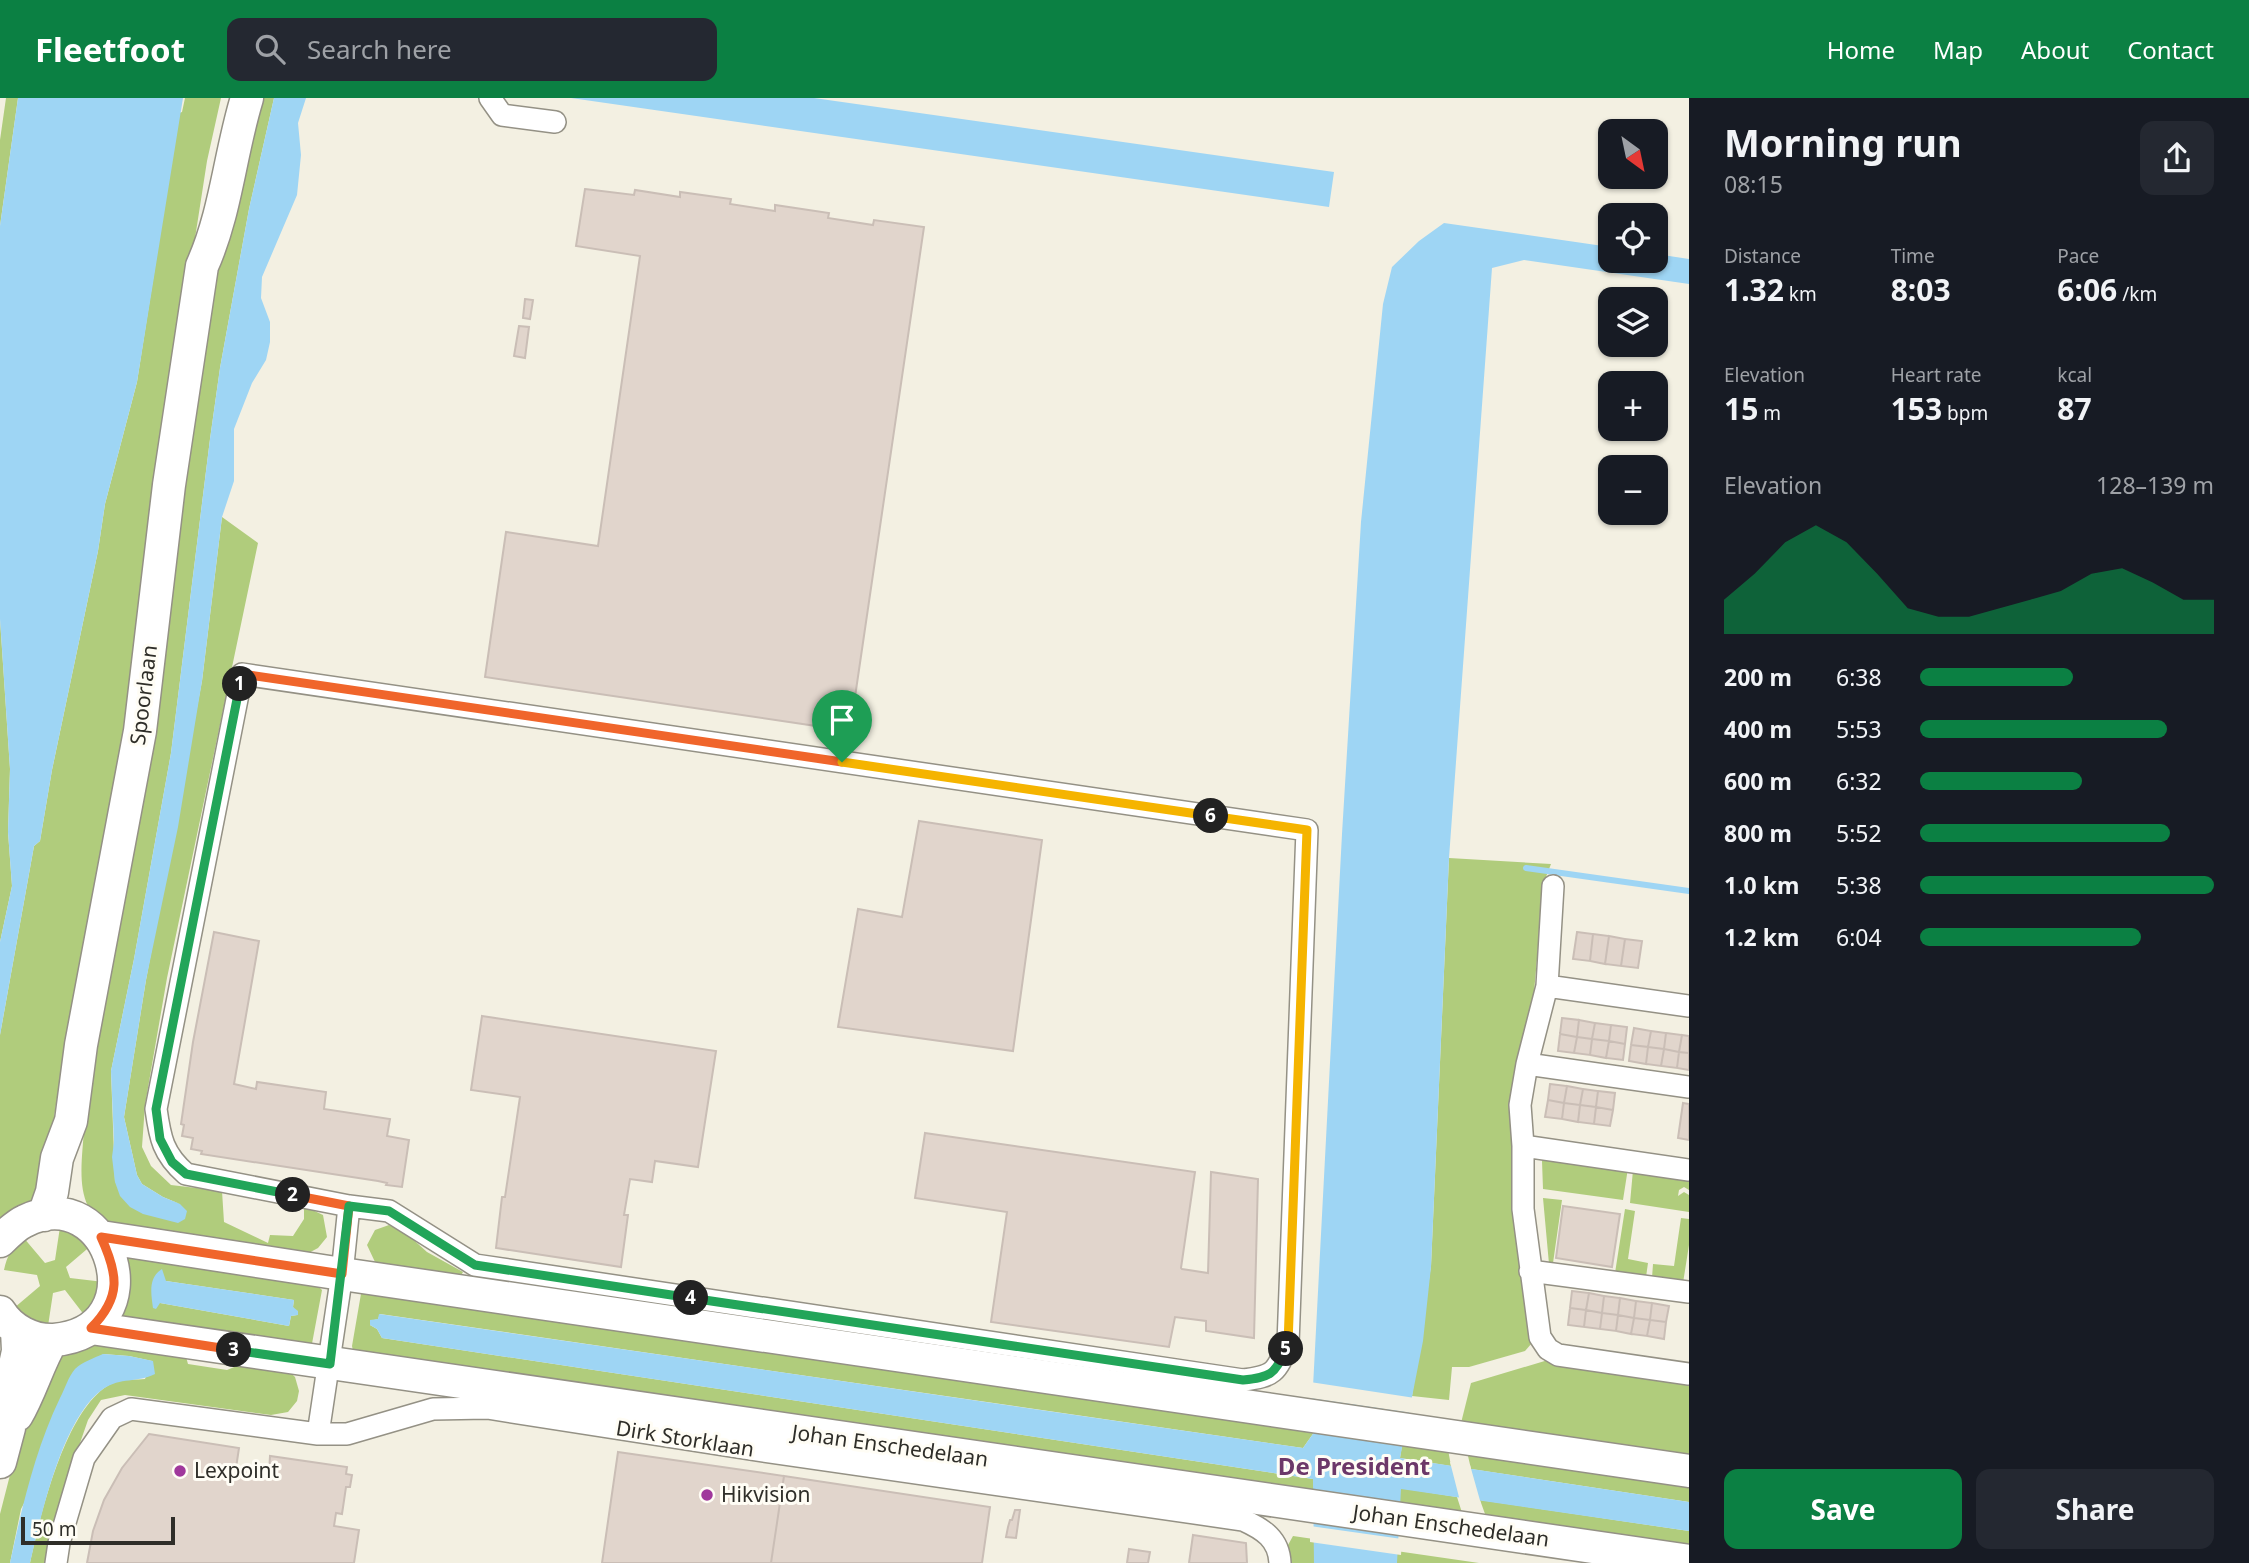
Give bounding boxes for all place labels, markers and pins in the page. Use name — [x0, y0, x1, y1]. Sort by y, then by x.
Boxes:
pin: 1 — [222, 666, 258, 702]
pin — [812, 690, 872, 762]
pin: 6 — [1194, 798, 1228, 834]
pin: 2 — [276, 1178, 310, 1212]
pin: 4 — [674, 1280, 708, 1316]
pin: 3 — [216, 1332, 252, 1368]
pin: 5 — [1268, 1332, 1304, 1366]
place label: Lexpoint — [194, 1456, 280, 1484]
marker: Lexpoint — [172, 1463, 188, 1479]
place label: Hikvision — [721, 1480, 810, 1508]
marker: Hikvision — [699, 1487, 715, 1503]

